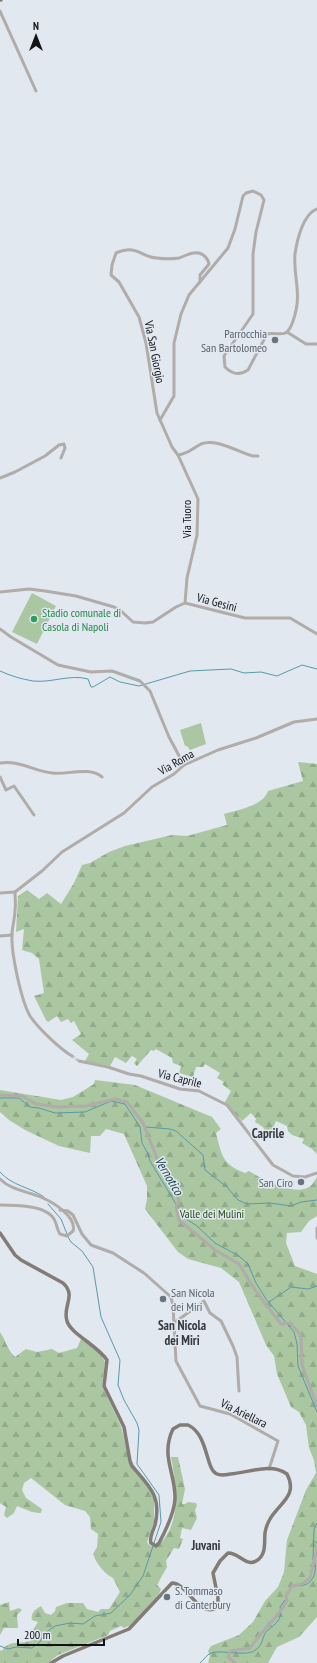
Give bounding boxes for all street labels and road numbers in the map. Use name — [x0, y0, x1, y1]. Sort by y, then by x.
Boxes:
street label: Via San Giorgio — [141, 319, 168, 384]
street label: Via Tuoro — [179, 500, 194, 539]
street label: Via Gesini — [194, 589, 239, 615]
street label: Via Roma — [155, 746, 197, 779]
street label: Via Caprile — [156, 1065, 203, 1091]
street label: Via Ariellara — [217, 1395, 270, 1431]

